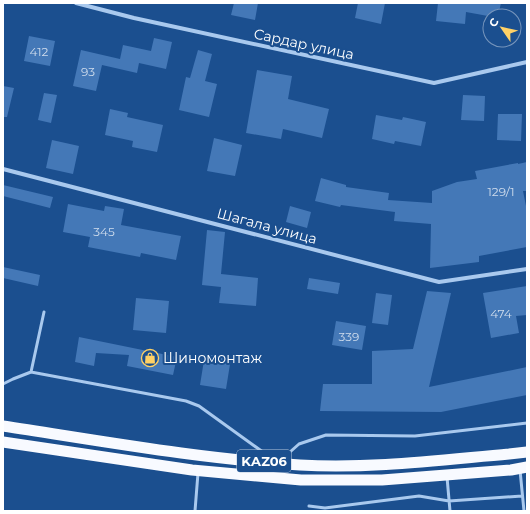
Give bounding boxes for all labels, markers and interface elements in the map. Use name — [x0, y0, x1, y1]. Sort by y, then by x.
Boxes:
north arrow — [482, 8, 522, 48]
text: С — [486, 15, 502, 30]
street label: Сардар улица — [252, 25, 356, 63]
house number: 412 — [30, 44, 49, 59]
house number: 93 — [81, 64, 95, 79]
house number: 129/1 — [488, 184, 514, 199]
street label: Шагала улица — [215, 204, 319, 248]
house number: 345 — [93, 224, 115, 239]
house number: 474 — [490, 306, 512, 321]
house number: 339 — [339, 329, 359, 344]
shop icon: Шиномонтаж — [140, 348, 160, 368]
place label: Шиномонтаж — [163, 349, 262, 367]
road number: KАZ06 — [237, 450, 291, 472]

